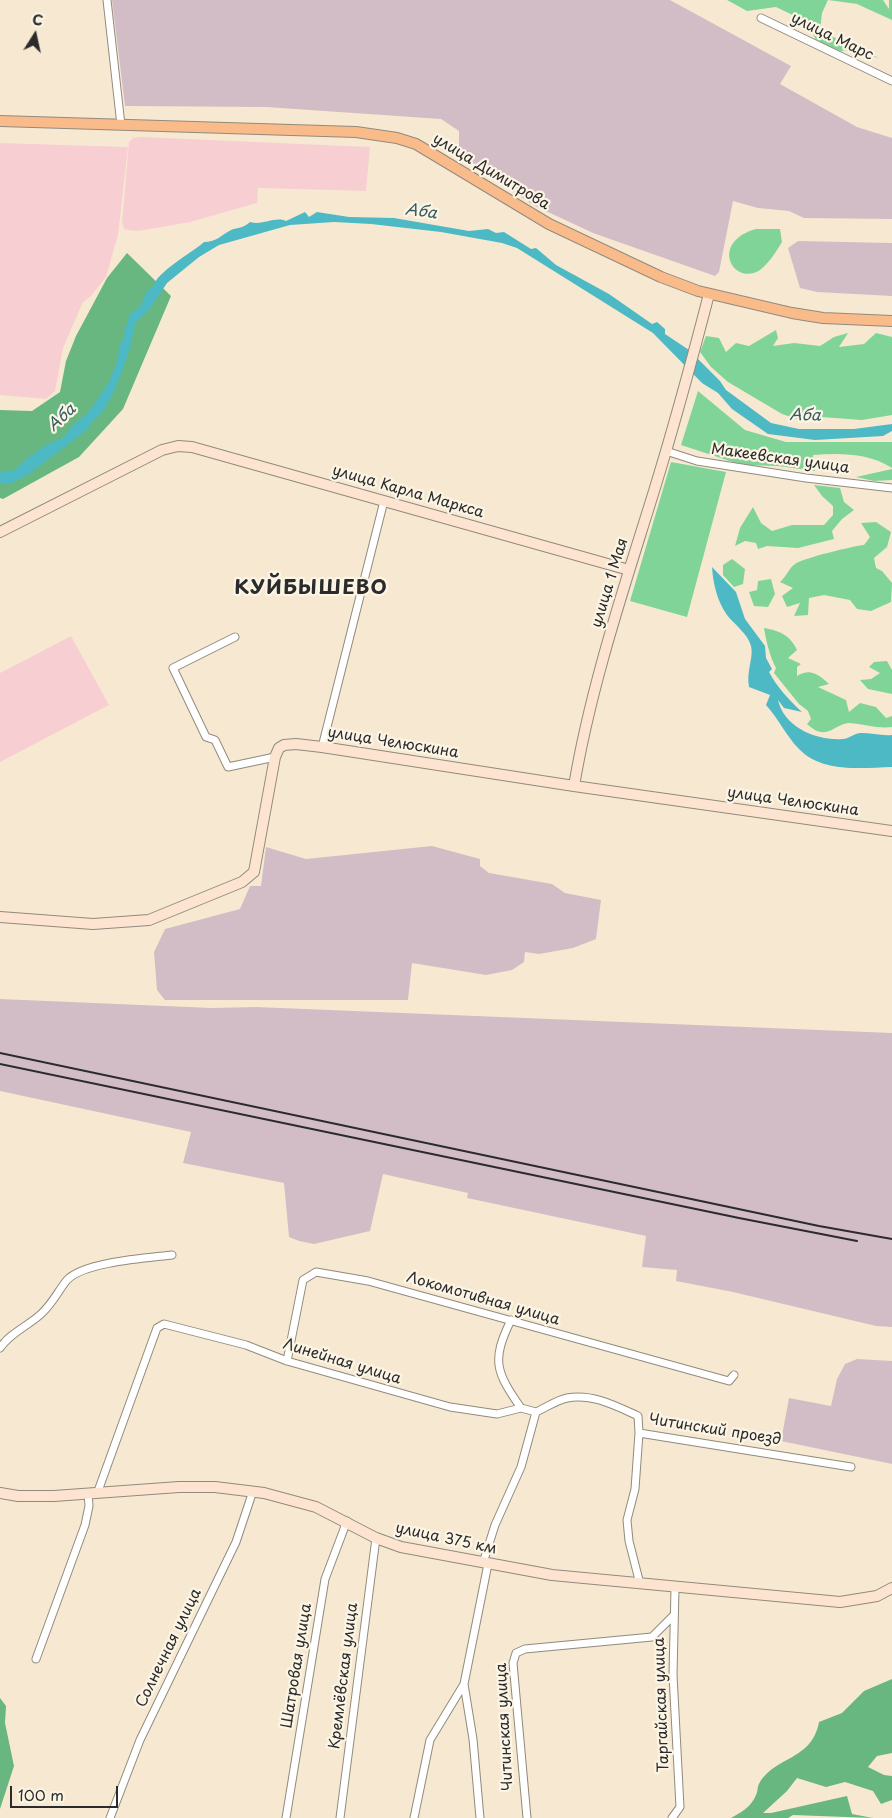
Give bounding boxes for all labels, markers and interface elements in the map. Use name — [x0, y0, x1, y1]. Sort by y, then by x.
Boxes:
text: С — [31, 8, 45, 31]
street label: улица Марс — [788, 9, 876, 65]
north arrow — [10, 10, 60, 60]
street label: улица Димитрова — [429, 130, 553, 214]
water label: Аба — [404, 200, 438, 224]
water label: Аба — [44, 400, 80, 436]
water label: Аба — [789, 406, 821, 426]
street label: Макеевская улица — [710, 440, 850, 478]
street label: улица Карла Маркса — [330, 462, 486, 522]
street label: улица 1 Мая — [588, 536, 632, 630]
district label: КУЙБЫШЕВО — [235, 576, 387, 600]
street label: улица Челюскина — [326, 724, 460, 762]
street label: улица Челюскина — [726, 784, 860, 820]
street label: Локомотивная улица — [404, 1269, 562, 1329]
street label: Линейная улица — [281, 1336, 403, 1388]
street label: Читинский проезд — [648, 1411, 782, 1449]
street label: улица 375 км — [394, 1519, 498, 1559]
street label: Солнечная улица — [132, 1586, 206, 1710]
street label: Шатровая улица — [278, 1602, 316, 1730]
street label: Кремлёвская улица — [326, 1602, 362, 1750]
street label: Таргайская улица — [651, 1637, 673, 1773]
street label: Читинская улица — [493, 1663, 517, 1791]
scale bar — [12, 1776, 120, 1808]
text: 100 m — [18, 1783, 64, 1806]

